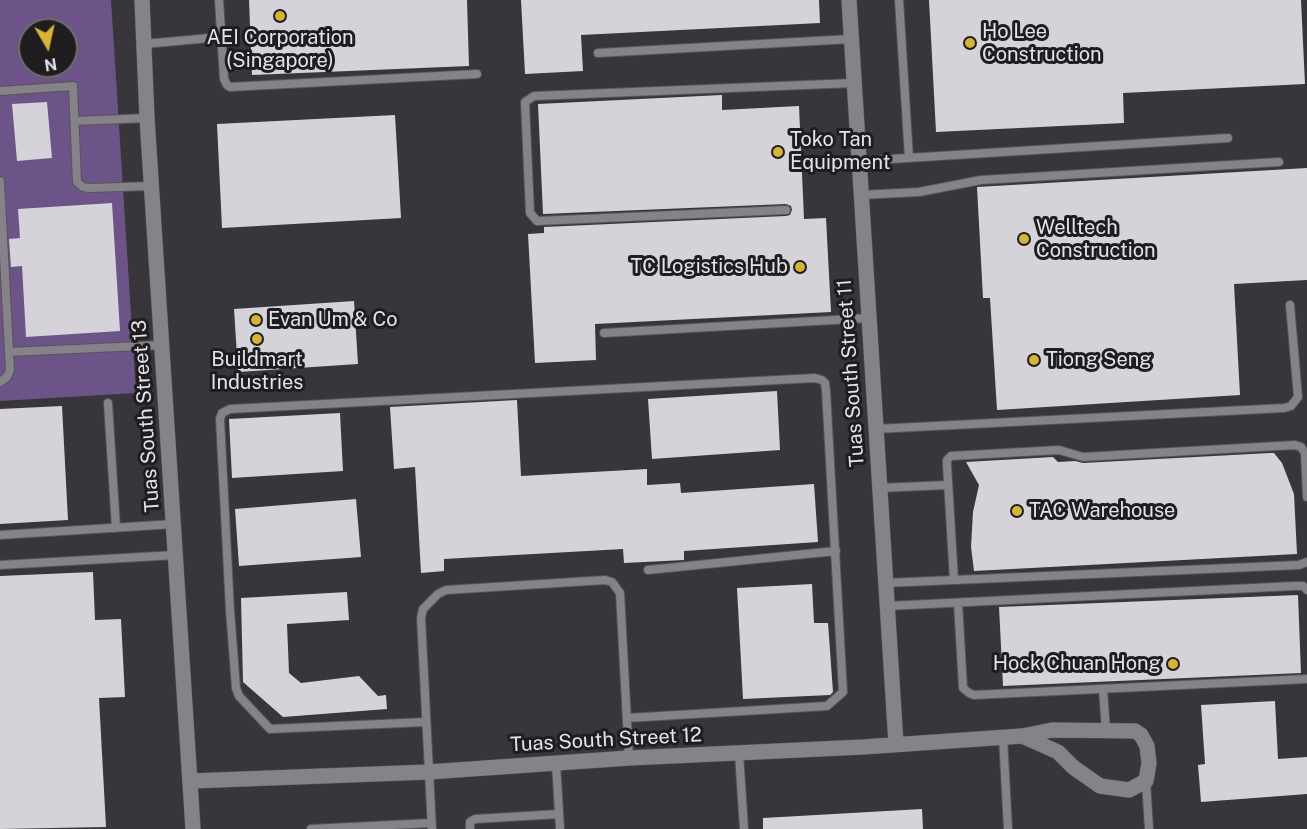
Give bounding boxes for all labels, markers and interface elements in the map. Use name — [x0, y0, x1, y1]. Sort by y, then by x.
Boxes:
marker: AEI Corporation (Singapore) — [273, 9, 287, 23]
north arrow — [18, 18, 78, 78]
place label: Ho Lee Construction — [982, 20, 1102, 67]
place label: AEI Corporation (Singapore) — [206, 26, 354, 73]
marker: Ho Lee Construction — [963, 36, 977, 50]
text: N — [43, 54, 58, 75]
place label: Toko Tan Equipment — [790, 128, 890, 175]
marker: Toko Tan Equipment — [771, 145, 785, 159]
place label: Welltech Construction — [1036, 216, 1156, 263]
marker: Welltech Construction — [1017, 232, 1031, 246]
place label: TC Logistics Hub — [630, 255, 788, 279]
marker: TC Logistics Hub — [793, 260, 807, 274]
street label: Tuas South Street 11 — [832, 278, 870, 468]
place label: Evan Um & Co — [268, 308, 398, 332]
marker: Evan Um & Co — [249, 313, 263, 327]
street label: Tuas South Street 13 — [127, 319, 165, 513]
marker: Buildmart Industries — [250, 332, 264, 346]
place label: Buildmart Industries — [211, 348, 303, 395]
place label: Tiong Seng — [1046, 348, 1152, 372]
marker: Tiong Seng — [1027, 353, 1041, 367]
place label: TAC Warehouse — [1029, 499, 1175, 523]
marker: TAC Warehouse — [1010, 504, 1024, 518]
place label: Hock Chuan Hong — [993, 652, 1161, 676]
marker: Hock Chuan Hong — [1166, 657, 1180, 671]
street label: Tuas South Street 12 — [509, 723, 703, 757]

